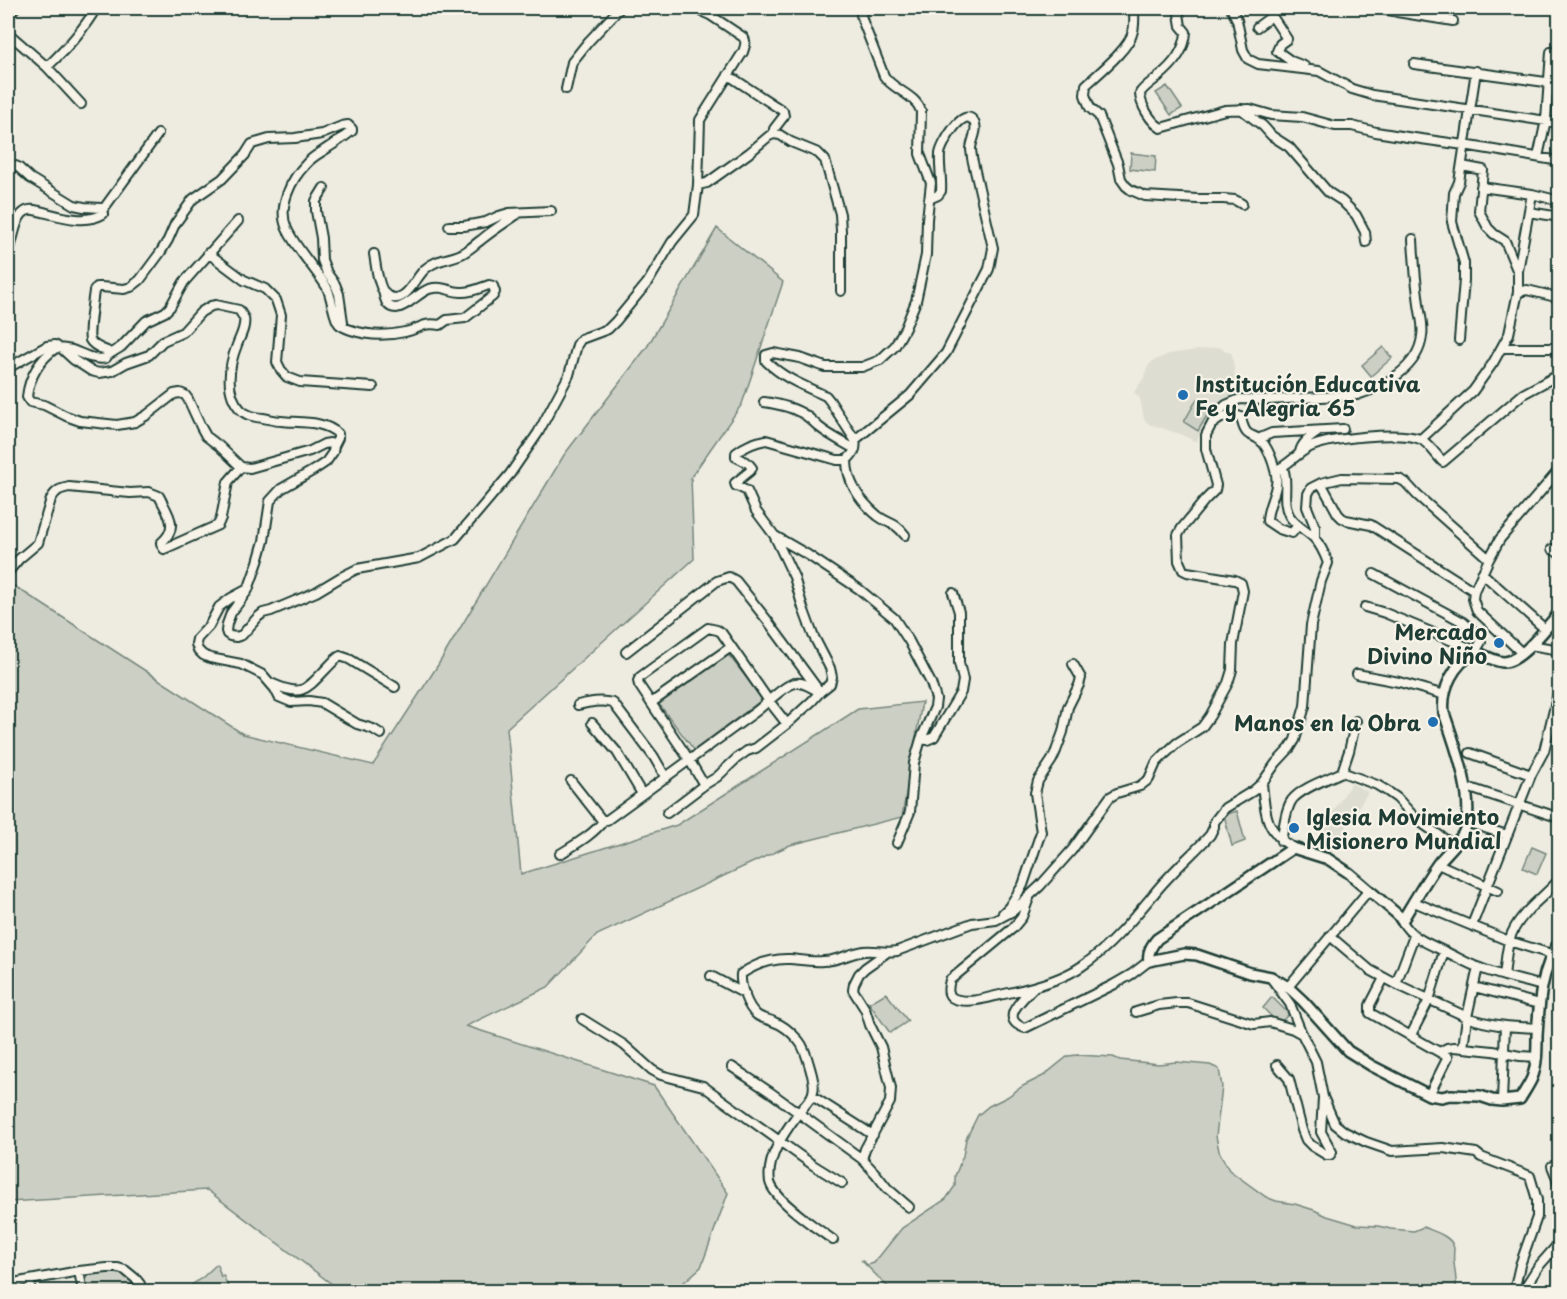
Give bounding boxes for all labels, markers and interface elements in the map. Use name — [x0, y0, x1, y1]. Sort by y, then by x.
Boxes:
place label: Institución Educativa Fe y Alegria 65 — [1195, 367, 1421, 423]
marker: Institución Educativa Fe y Alegria 65 — [1176, 388, 1190, 402]
place label: Mercado Divino Niño — [1367, 615, 1487, 671]
marker: Mercado Divino Niño — [1492, 636, 1506, 650]
place label: Manos en la Obra — [1234, 706, 1422, 738]
marker: Manos en la Obra — [1426, 715, 1440, 729]
place label: Iglesia Movimiento Misionero Mundial — [1306, 800, 1501, 856]
marker: Iglesia Movimiento Misionero Mundial — [1287, 821, 1301, 835]

